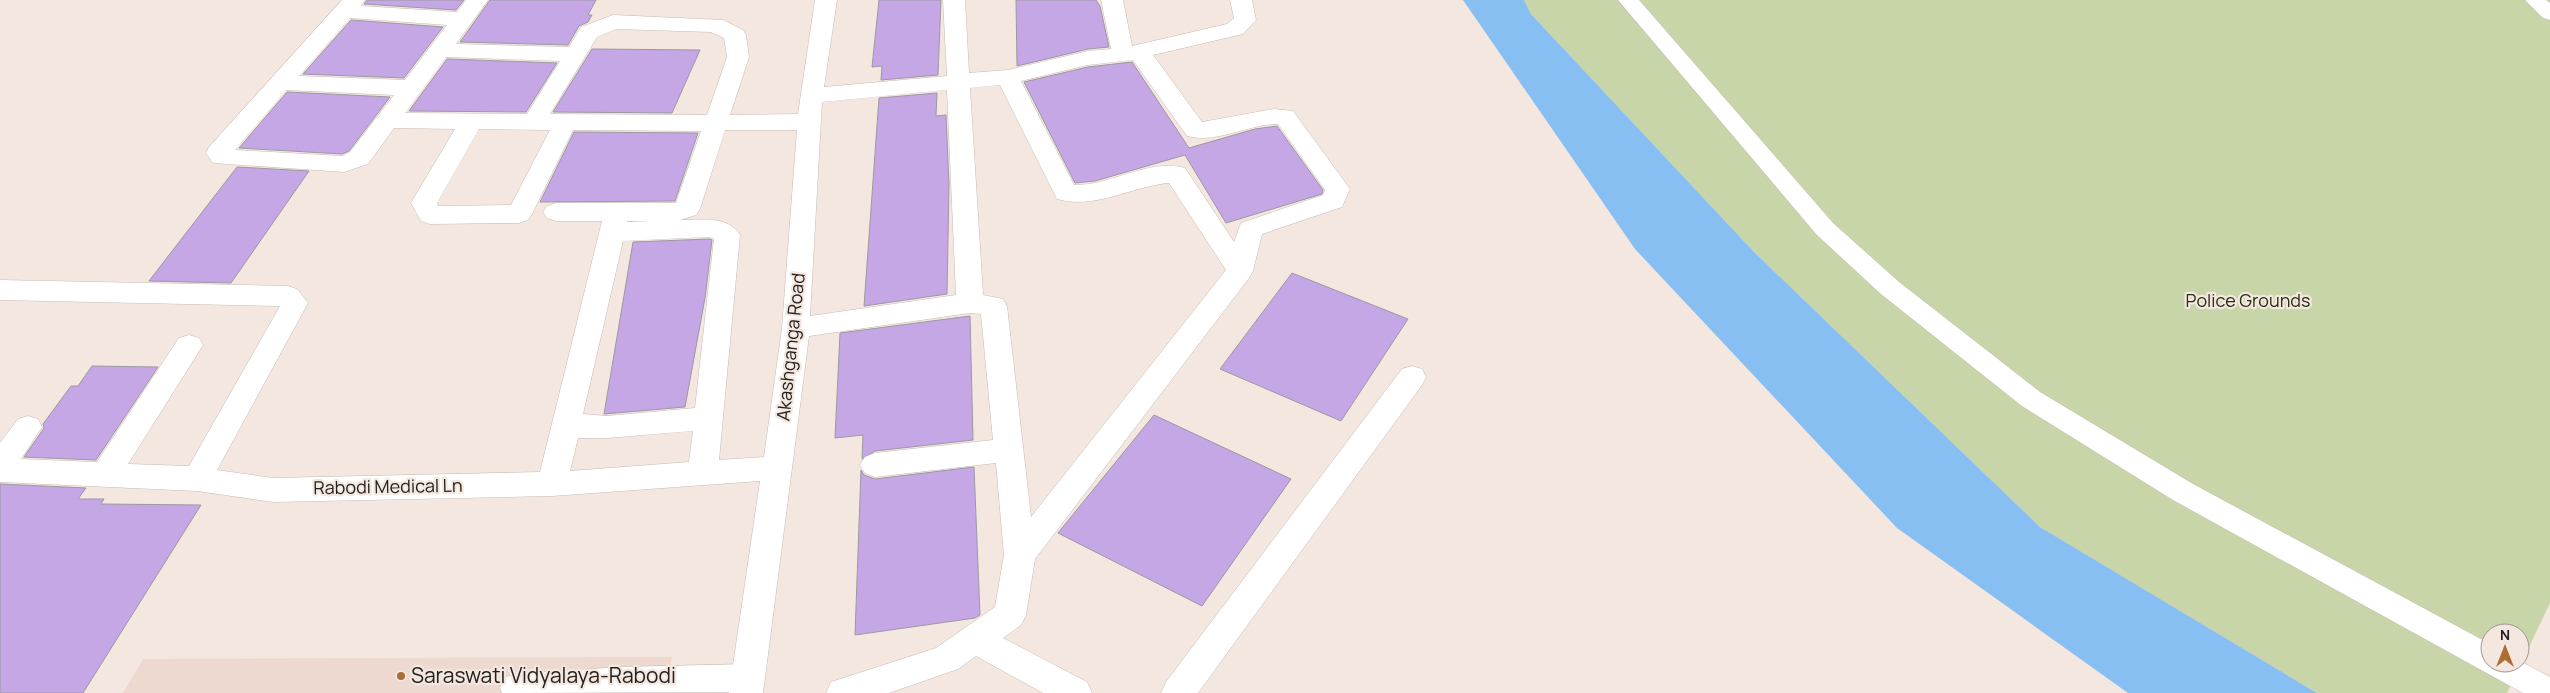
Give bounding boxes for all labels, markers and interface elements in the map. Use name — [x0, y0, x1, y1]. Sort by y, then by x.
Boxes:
street label: Akashganga Road — [770, 272, 810, 422]
park label: Police Grounds — [2186, 288, 2310, 312]
street label: Rabodi Medical Ln — [313, 473, 463, 499]
north arrow — [2480, 623, 2530, 673]
text: N — [2500, 625, 2510, 644]
place label: Saraswati Vidyalaya-Rabodi — [411, 661, 676, 689]
marker: Saraswati Vidyalaya-Rabodi — [395, 670, 407, 682]

